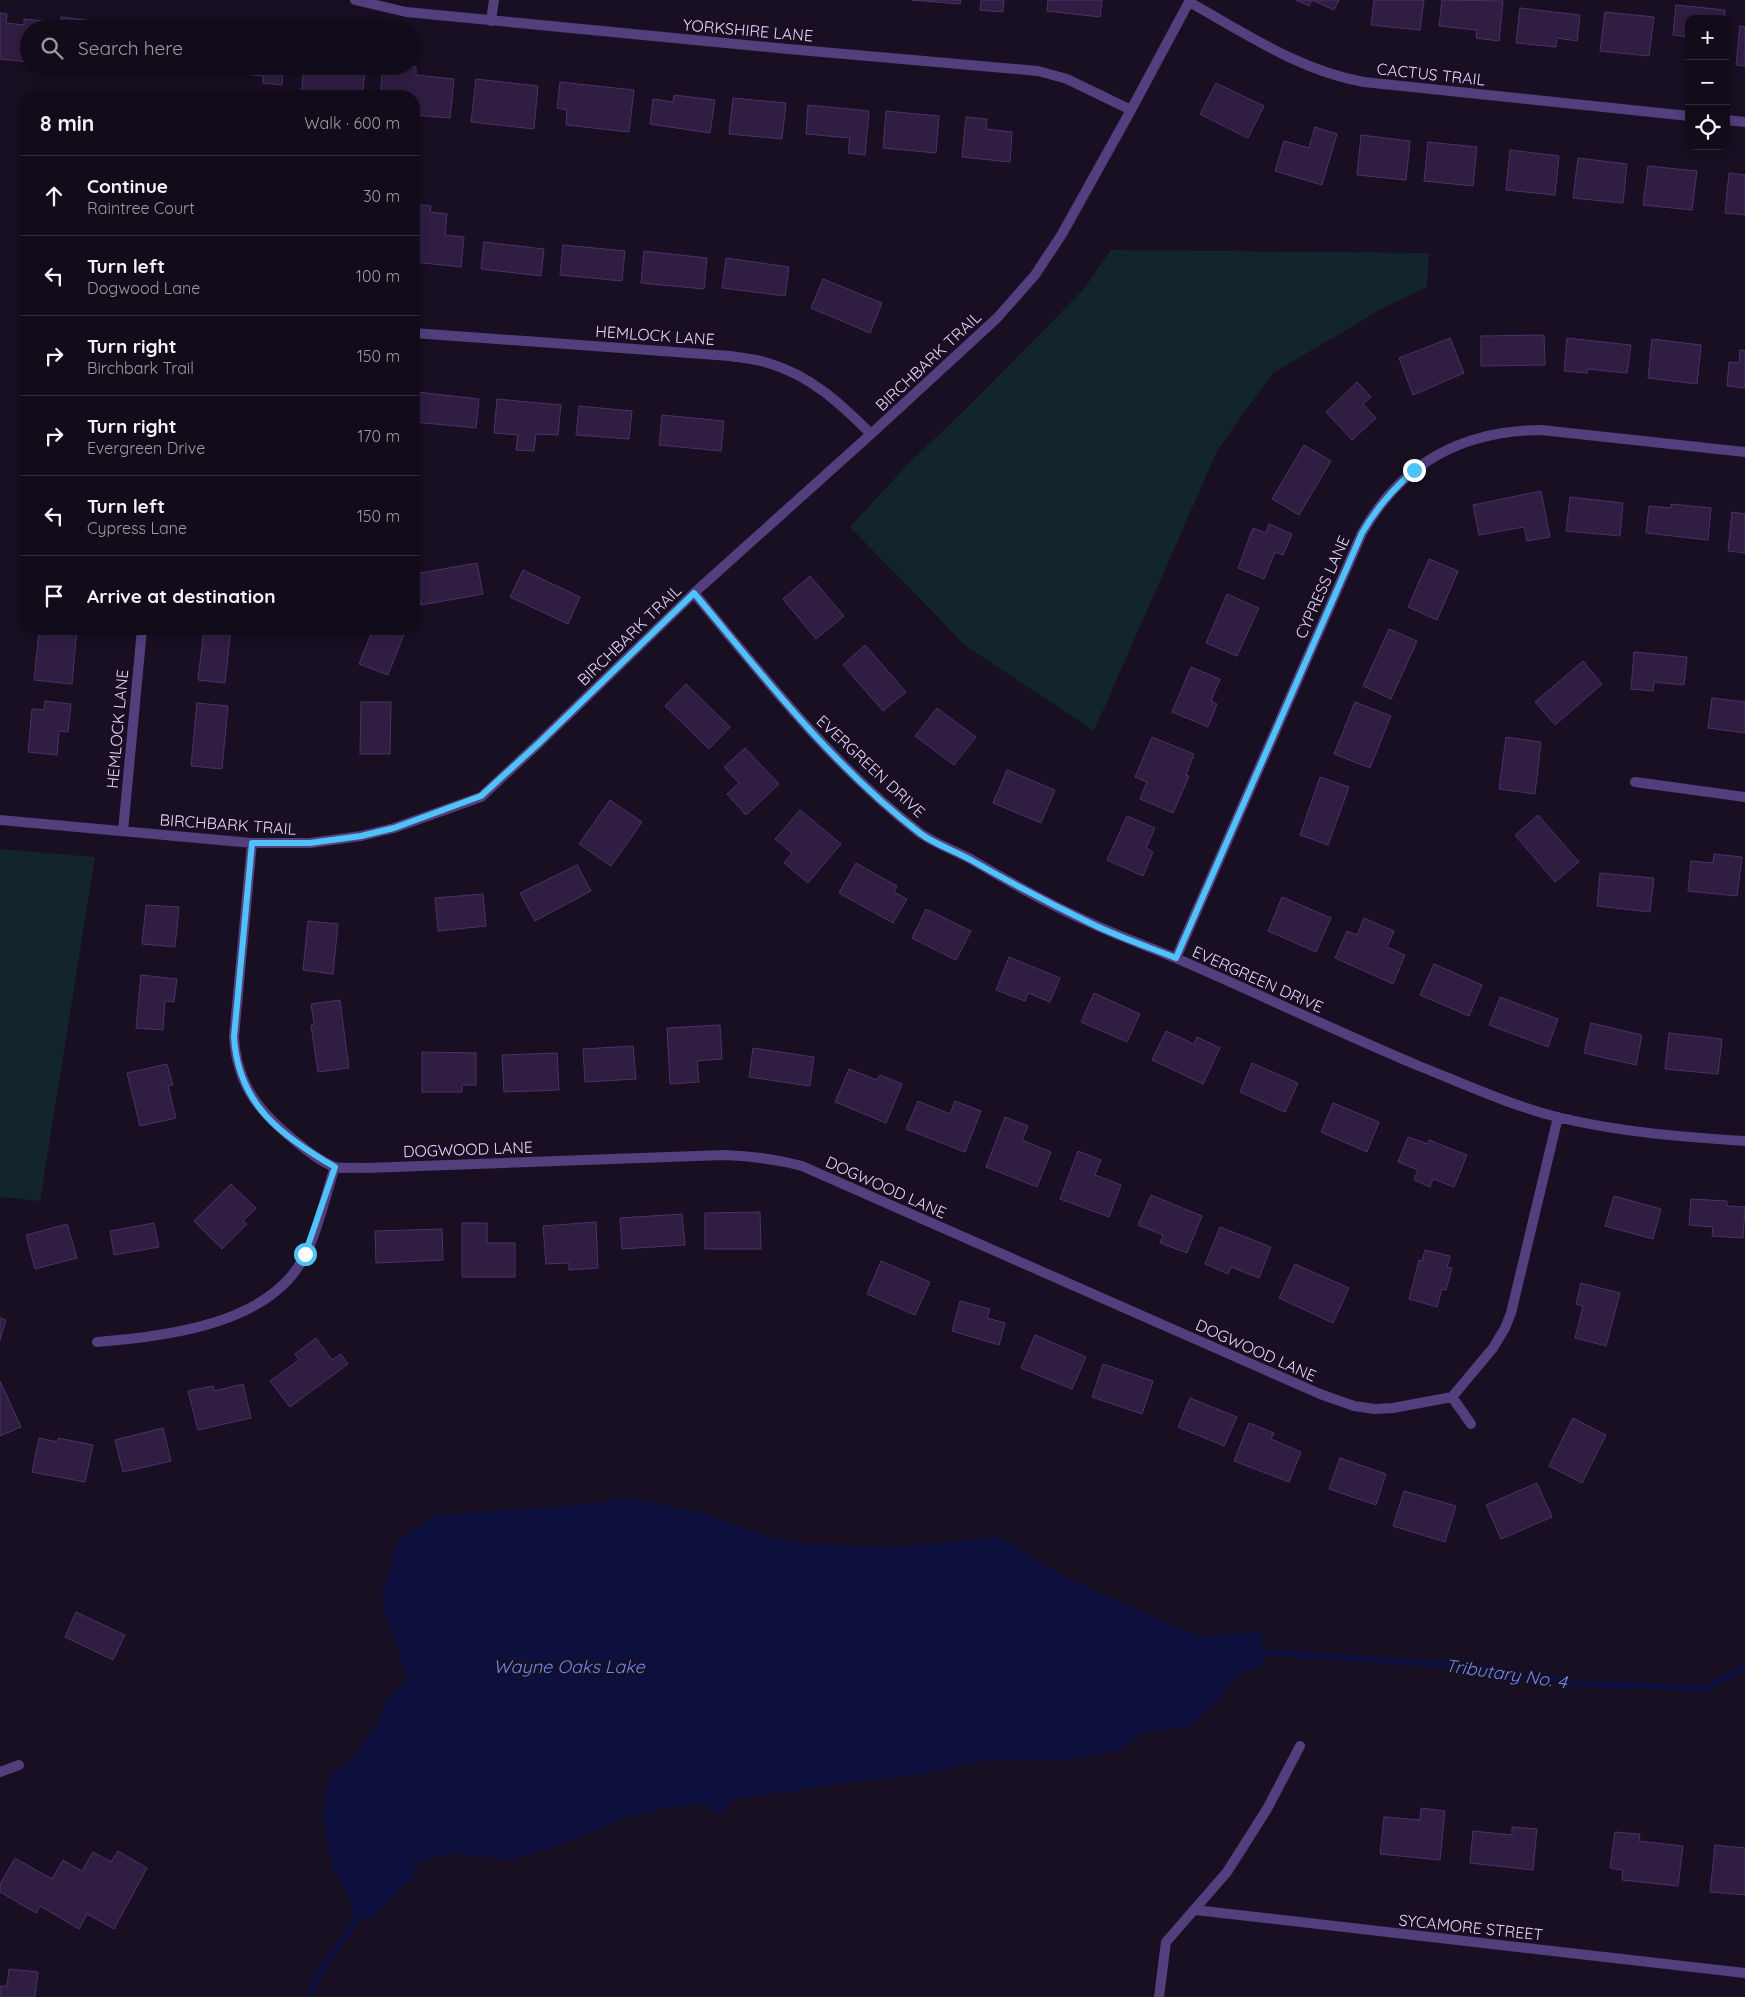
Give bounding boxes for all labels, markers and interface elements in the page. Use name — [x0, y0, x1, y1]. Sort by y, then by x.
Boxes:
street label: YORKSHIRE LANE — [682, 14, 814, 46]
map controls — [1685, 15, 1730, 150]
button: + — [1685, 15, 1730, 60]
search box — [20, 20, 420, 75]
icon: search — [38, 34, 66, 62]
text: Search here — [78, 36, 183, 60]
street label: CACTUS TRAIL — [1376, 58, 1487, 90]
button: − — [1685, 60, 1730, 105]
button: locate — [1685, 105, 1730, 150]
text: 8 min — [40, 110, 94, 136]
text: Walk · 600 m — [304, 113, 400, 133]
text: Continue — [87, 174, 168, 198]
icon: ahead — [40, 182, 68, 210]
text: 30 m — [363, 186, 400, 206]
text: Raintree Court — [87, 198, 195, 218]
text: Turn left — [87, 254, 165, 278]
icon: left — [40, 262, 68, 290]
text: 100 m — [356, 266, 400, 286]
text: Dogwood Lane — [87, 278, 200, 298]
street label: BIRCHBARK TRAIL — [871, 307, 985, 415]
street label: HEMLOCK LANE — [595, 321, 715, 349]
text: Turn right — [87, 334, 176, 358]
icon: right — [40, 342, 68, 370]
text: 150 m — [357, 346, 400, 366]
text: Birchbark Trail — [87, 358, 194, 378]
text: Turn right — [87, 414, 176, 438]
icon: right — [40, 422, 68, 450]
text: 170 m — [357, 426, 400, 446]
text: Evergreen Drive — [87, 438, 205, 458]
route end — [1403, 459, 1426, 482]
text: Turn left — [87, 494, 165, 518]
icon: left — [40, 502, 68, 530]
text: 150 m — [357, 506, 400, 526]
text: Cypress Lane — [87, 518, 187, 538]
street label: CYPRESS LANE — [1290, 532, 1354, 642]
street label: BIRCHBARK TRAIL — [573, 580, 686, 690]
icon: arrive — [40, 582, 68, 610]
text: Arrive at destination — [87, 584, 276, 608]
street label: HEMLOCK LANE — [102, 669, 132, 789]
street label: EVERGREEN DRIVE — [812, 710, 930, 822]
street label: BIRCHBARK TRAIL — [159, 809, 297, 839]
street label: EVERGREEN DRIVE — [1189, 941, 1327, 1017]
street label: DOGWOOD LANE — [403, 1137, 533, 1161]
street label: DOGWOOD LANE — [823, 1151, 949, 1223]
route start — [294, 1243, 317, 1266]
street label: DOGWOOD LANE — [1193, 1314, 1319, 1386]
water label: Tributary No. 4 — [1444, 1654, 1570, 1694]
water label: Wayne Oaks Lake — [493, 1655, 645, 1678]
street label: SYCAMORE STREET — [1398, 1909, 1544, 1945]

